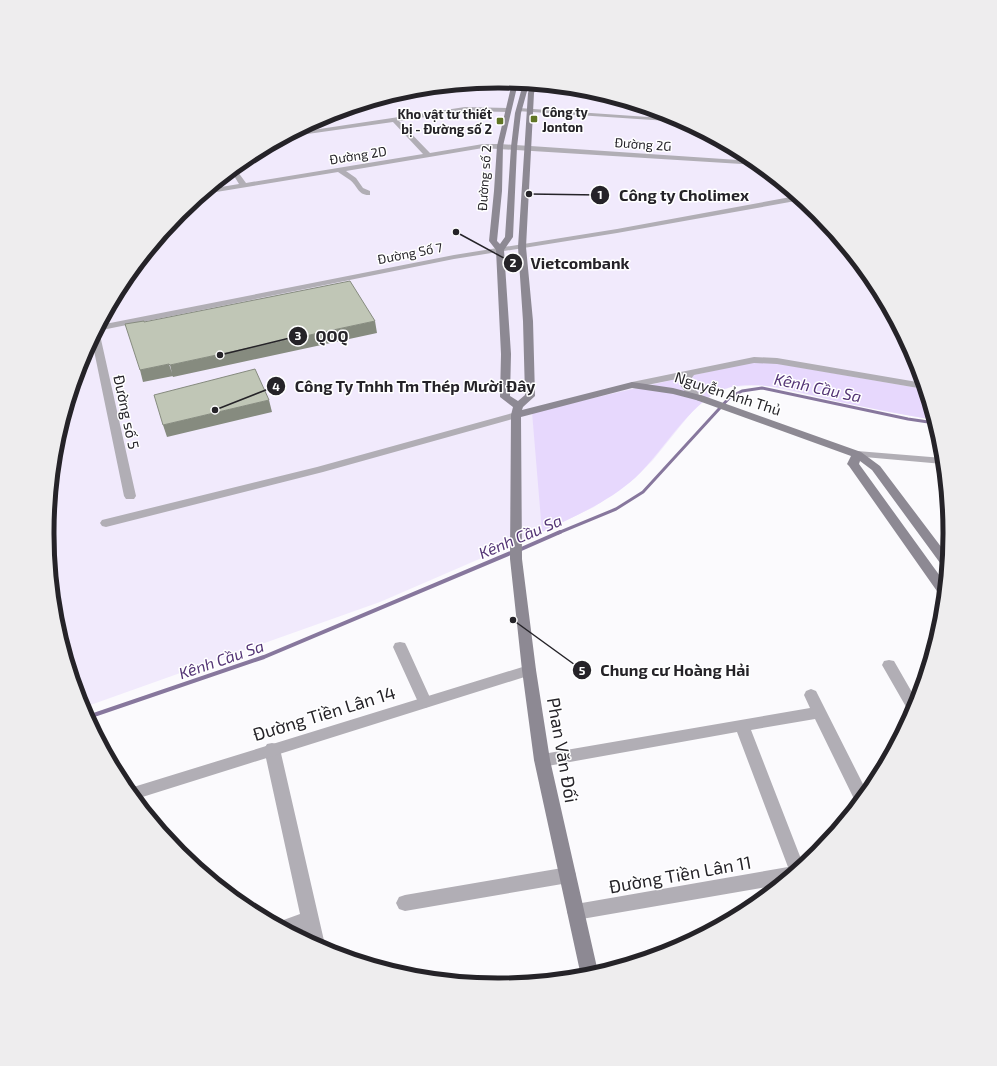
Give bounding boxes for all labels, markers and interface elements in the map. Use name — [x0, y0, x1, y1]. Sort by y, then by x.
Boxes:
place label: Công ty Jonton — [542, 104, 589, 135]
place label: Kho vật tư thiết bị - Đường số 2 — [397, 106, 493, 137]
marker: Công ty Jonton — [529, 114, 539, 124]
marker: Kho vật tư thiết bị - Đường số 2 — [495, 116, 505, 126]
street label: Đường 2G — [614, 134, 672, 154]
street label: Đường 2D — [328, 143, 388, 167]
street label: Đường số 2 — [474, 145, 494, 211]
callout: Công ty Cholimex — [590, 181, 757, 209]
text: Công ty Cholimex — [619, 185, 749, 205]
text: 1 — [597, 187, 603, 201]
street label: Đường Số 7 — [376, 239, 444, 267]
callout: Vietcombank — [503, 249, 638, 277]
text: Vietcombank — [530, 253, 630, 272]
text: 2 — [510, 255, 517, 269]
callout: QOQ — [288, 322, 357, 350]
text: QOQ — [315, 326, 349, 346]
text: 3 — [295, 328, 302, 342]
street label: Nguyễn Ảnh Thủ — [673, 366, 784, 419]
water label: Kênh Cầu Sa — [773, 368, 863, 406]
callout: Công Ty Tnhh Tm Thép Mười Đây — [266, 372, 545, 400]
street label: Đường số 5 — [110, 373, 144, 451]
text: Công Ty Tnhh Tm Thép Mười Đây — [295, 376, 535, 396]
text: 4 — [272, 379, 280, 393]
water label: Kênh Cầu Sa — [475, 510, 565, 562]
water label: Kênh Cầu Sa — [176, 636, 266, 682]
callout: Chung cư Hoàng Hải — [572, 656, 758, 684]
text: Chung cư Hoàng Hải — [600, 660, 750, 679]
text: 5 — [579, 663, 586, 677]
street label: Đường Tiền Lân 14 — [250, 681, 398, 745]
street label: Phan Văn Đối — [543, 696, 583, 804]
street label: Đường Tiền Lân 11 — [607, 851, 753, 897]

